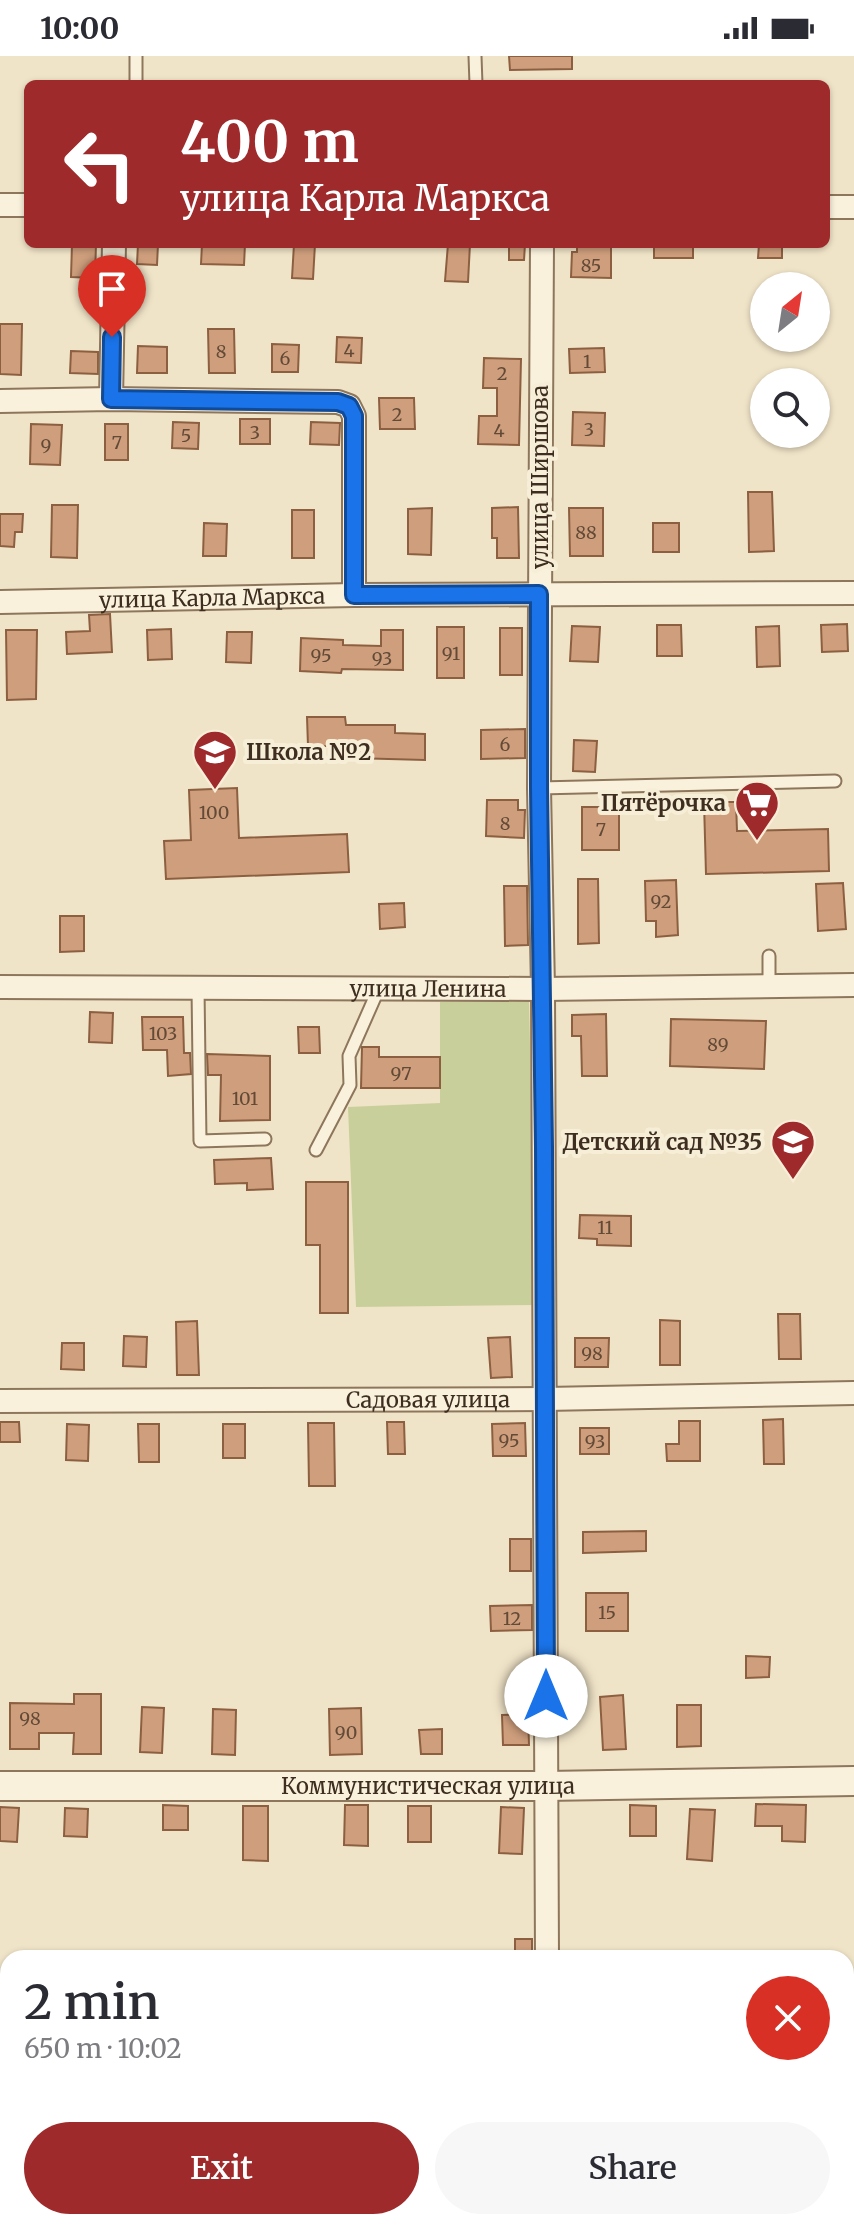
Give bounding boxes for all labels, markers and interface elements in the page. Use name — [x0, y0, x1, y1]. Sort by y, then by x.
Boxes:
text: 10:00 — [40, 9, 119, 47]
text: 400 m — [180, 107, 359, 177]
icon: left — [48, 112, 152, 216]
text: улица Карла Маркса — [180, 176, 550, 221]
house number: 85 — [581, 254, 601, 277]
pin — [78, 255, 146, 337]
icon: arrive — [90, 267, 134, 311]
north arrow — [750, 272, 830, 352]
map controls — [750, 272, 830, 448]
house number: 4 — [343, 339, 355, 362]
house number: 8 — [216, 340, 226, 363]
house number: 6 — [280, 347, 291, 370]
house number: 1 — [583, 350, 591, 373]
house number: 2 — [497, 362, 507, 385]
button: search — [750, 368, 830, 448]
street label: улица Ширшова — [526, 385, 554, 569]
house number: 2 — [392, 403, 402, 426]
house number: 3 — [584, 418, 594, 441]
house number: 4 — [493, 419, 505, 442]
house number: 3 — [250, 421, 260, 444]
house number: 5 — [181, 424, 191, 447]
house number: 7 — [112, 431, 122, 454]
house number: 9 — [41, 434, 51, 457]
house number: 88 — [575, 521, 597, 544]
street label: улица Карла Маркса — [99, 582, 326, 614]
house number: 91 — [442, 642, 460, 665]
house number: 95 — [311, 644, 332, 667]
house number: 93 — [372, 647, 392, 670]
school or university icon: Школа №2 — [191, 728, 239, 791]
house number: 6 — [500, 733, 511, 756]
place label: Школа №2 — [246, 738, 371, 766]
supermarket icon: Пятёрочка — [733, 779, 781, 842]
place label: Пятёрочка — [601, 789, 726, 817]
house number: 100 — [199, 801, 229, 824]
house number: 8 — [500, 812, 510, 835]
house number: 7 — [596, 818, 606, 841]
house number: 92 — [650, 890, 672, 913]
street label: улица Ленина — [350, 974, 507, 1003]
house number: 103 — [149, 1022, 177, 1045]
house number: 89 — [707, 1033, 729, 1056]
house number: 97 — [391, 1062, 411, 1085]
house number: 101 — [232, 1087, 258, 1110]
school or university icon: Детский сад №35 — [769, 1118, 817, 1181]
place label: Детский сад №35 — [562, 1128, 762, 1156]
house number: 11 — [597, 1216, 613, 1239]
house number: 98 — [581, 1342, 603, 1365]
street label: Садовая улица — [346, 1385, 510, 1414]
house number: 95 — [499, 1429, 520, 1452]
house number: 93 — [585, 1430, 605, 1453]
house number: 15 — [598, 1601, 616, 1624]
house number: 12 — [503, 1607, 521, 1630]
position arrow — [504, 1654, 588, 1738]
house number: 98 — [19, 1707, 41, 1730]
house number: 90 — [335, 1721, 357, 1744]
street label: Коммунистическая улица — [281, 1772, 575, 1800]
text: 2 min — [24, 1972, 160, 2032]
button: close — [746, 1976, 830, 2060]
text: 650 m · 10:02 — [24, 2032, 182, 2065]
button: Exit — [24, 2122, 419, 2214]
button: Share — [435, 2122, 830, 2214]

